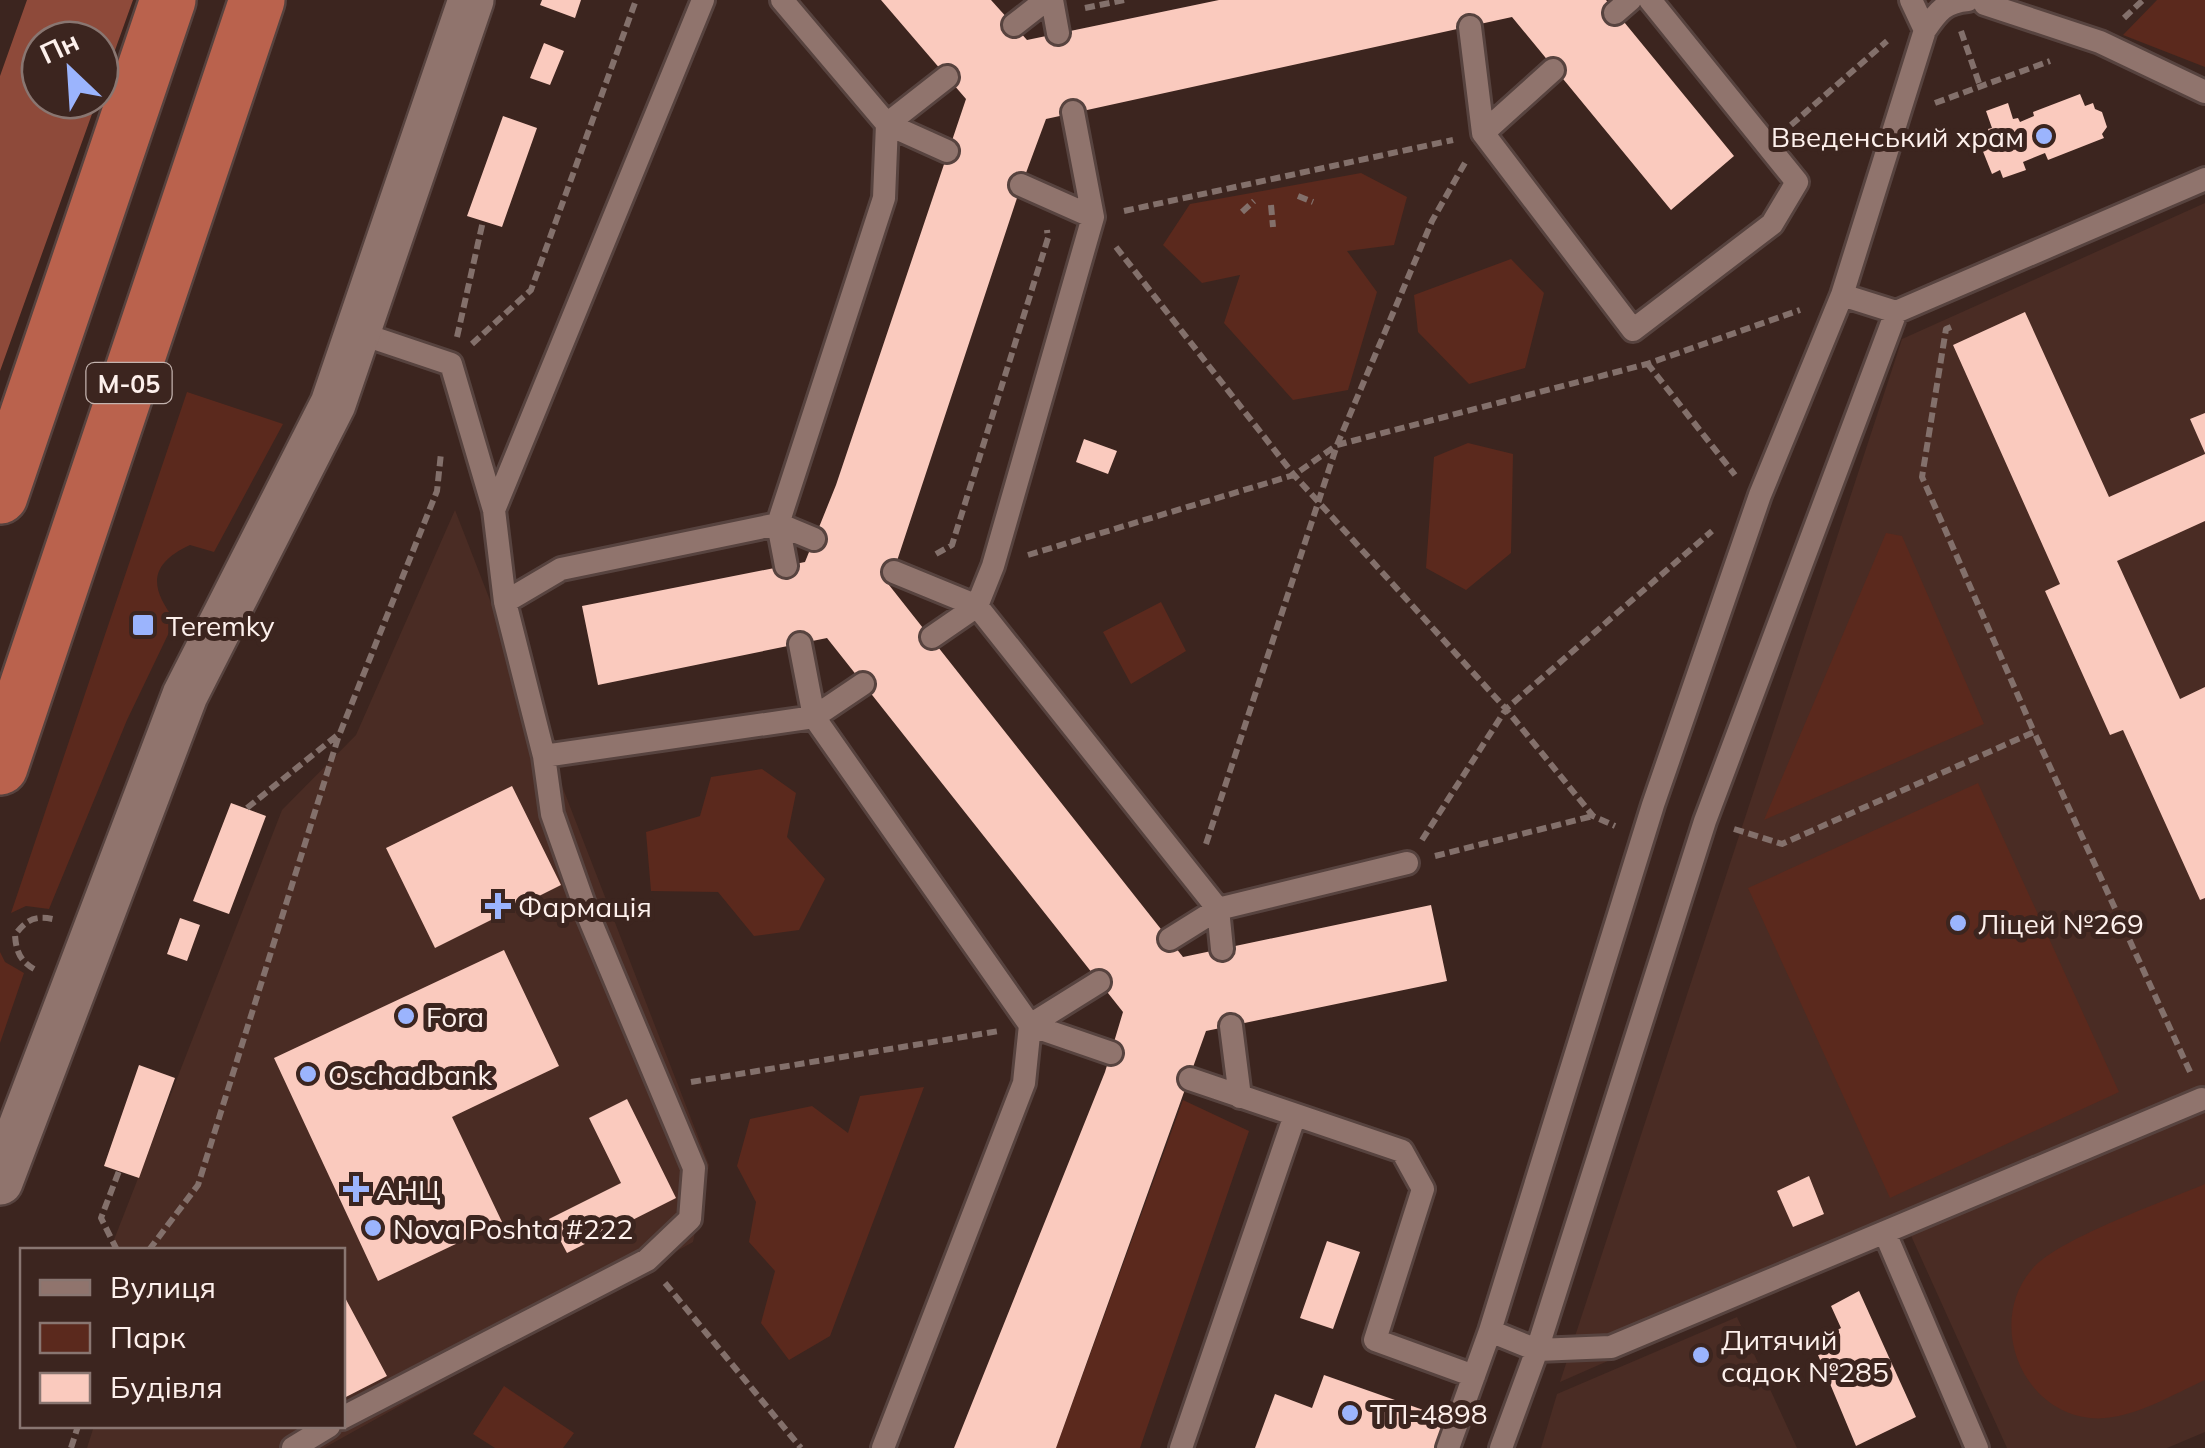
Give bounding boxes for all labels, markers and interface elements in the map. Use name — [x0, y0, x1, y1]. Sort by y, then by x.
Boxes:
north arrow — [20, 20, 120, 120]
text: Пн — [34, 23, 84, 71]
place label: Введенський храм — [1771, 119, 2024, 154]
marker: Введенський храм — [2033, 125, 2055, 147]
road number: М-05 — [86, 363, 172, 403]
place label: Teremky — [166, 608, 275, 643]
marker: Teremky — [130, 612, 156, 638]
place label: Фармація — [518, 889, 652, 924]
marker: Фармація — [487, 895, 509, 917]
place label: Ліцей №269 — [1978, 906, 2144, 941]
marker: Ліцей №269 — [1947, 912, 1969, 934]
place label: Fora — [426, 999, 484, 1034]
marker: Fora — [395, 1005, 417, 1027]
place label: Oschadbank — [328, 1057, 492, 1092]
marker: Oschadbank — [297, 1063, 319, 1085]
place label: АНЦ — [376, 1172, 441, 1207]
marker: АНЦ — [345, 1178, 367, 1200]
place label: Nova Poshta #222 — [393, 1211, 633, 1246]
marker: Nova Poshta #222 — [362, 1217, 384, 1239]
legend — [20, 1248, 345, 1428]
text: Вулиця — [110, 1268, 216, 1306]
text: Парк — [110, 1318, 187, 1356]
place label: Дитячий садок №285 — [1721, 1322, 1889, 1389]
marker: Дитячий садок №285 — [1690, 1344, 1712, 1366]
text: Будівля — [110, 1368, 223, 1406]
place label: ТП-4898 — [1370, 1396, 1488, 1431]
marker: ТП-4898 — [1339, 1402, 1361, 1424]

